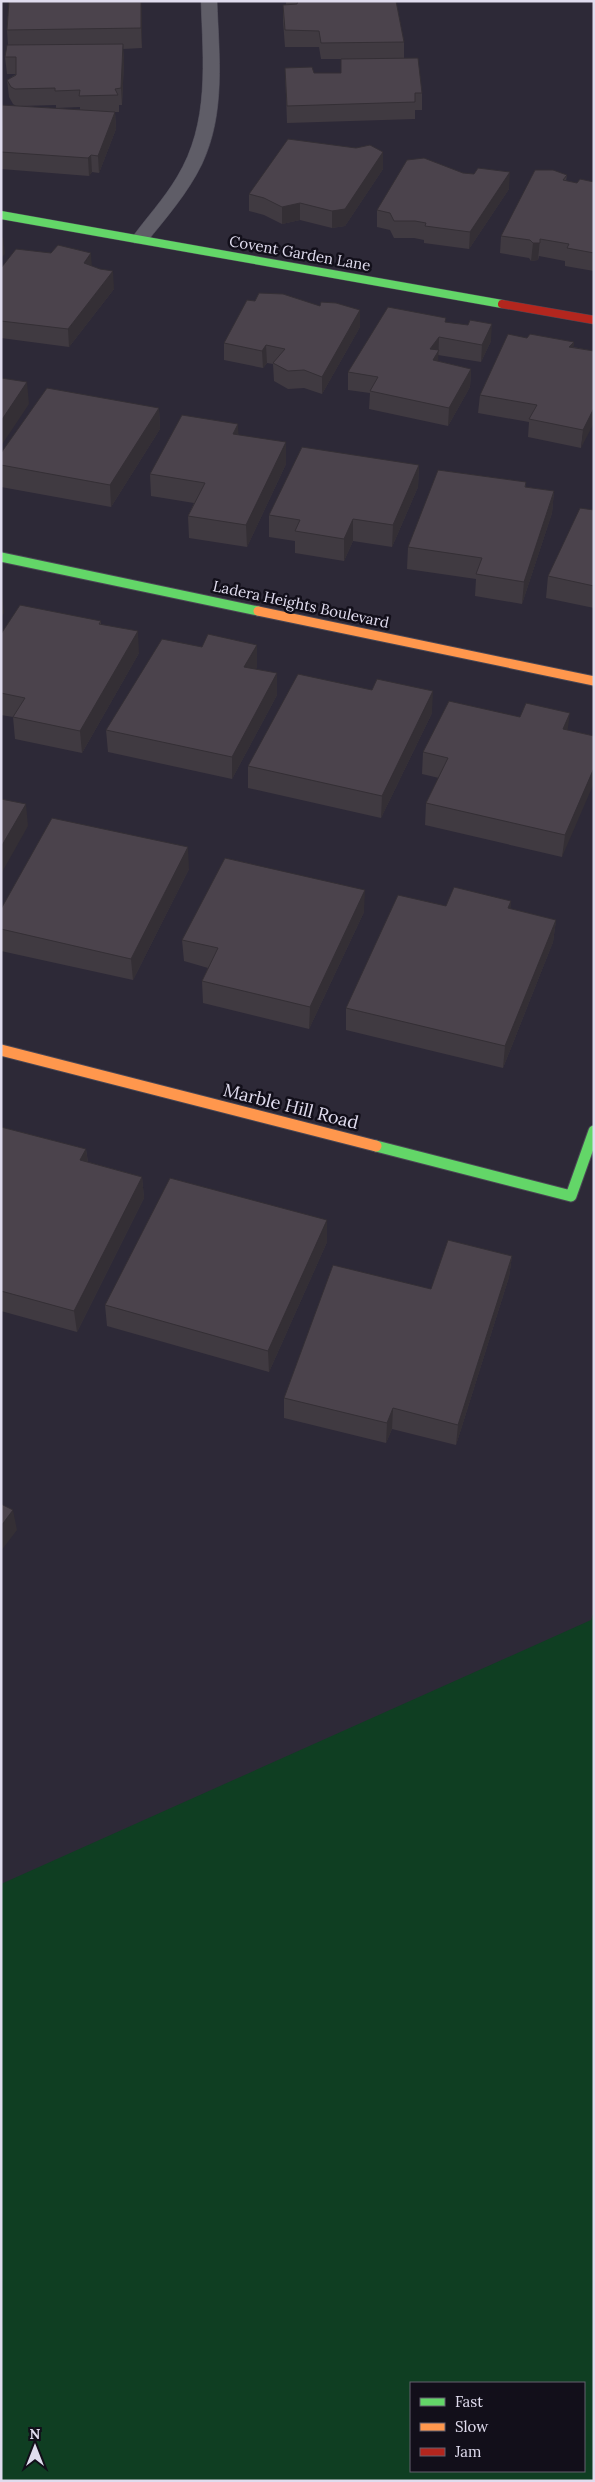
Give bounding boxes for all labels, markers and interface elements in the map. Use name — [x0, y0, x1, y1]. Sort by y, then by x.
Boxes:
street label: Covent Garden Lane — [228, 231, 372, 275]
street label: Ladera Heights Boulevard — [211, 576, 391, 632]
street label: Marble Hill Road — [221, 1078, 361, 1134]
legend — [410, 2382, 585, 2472]
text: Fast — [455, 2392, 483, 2411]
text: Slow — [455, 2417, 488, 2436]
north arrow — [10, 2422, 60, 2472]
text: N — [30, 2425, 41, 2443]
text: Jam — [454, 2442, 482, 2461]

